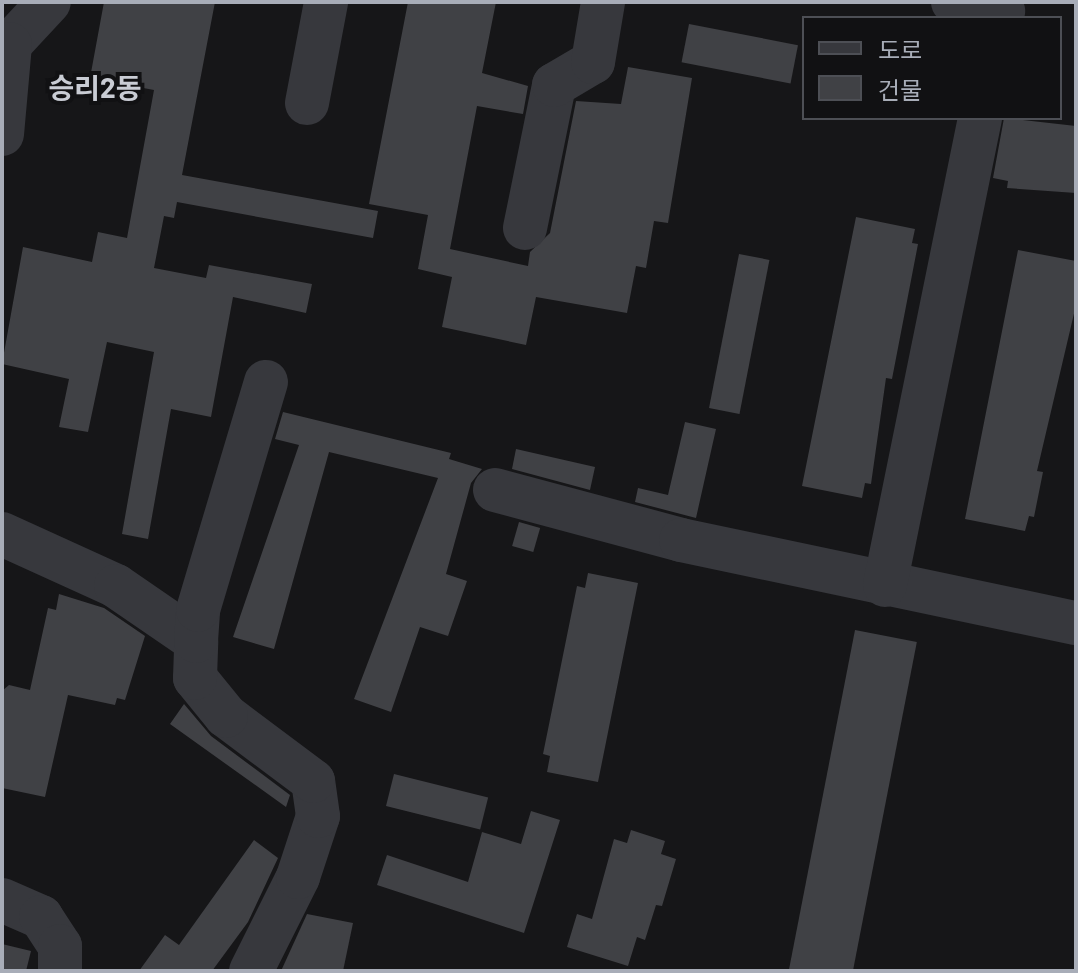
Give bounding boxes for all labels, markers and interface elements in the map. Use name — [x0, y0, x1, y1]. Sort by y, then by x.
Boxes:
legend — [802, 16, 1062, 120]
text: 도로 — [878, 35, 922, 64]
district label: 승리2동 — [49, 70, 141, 104]
text: 건물 — [878, 75, 922, 104]

